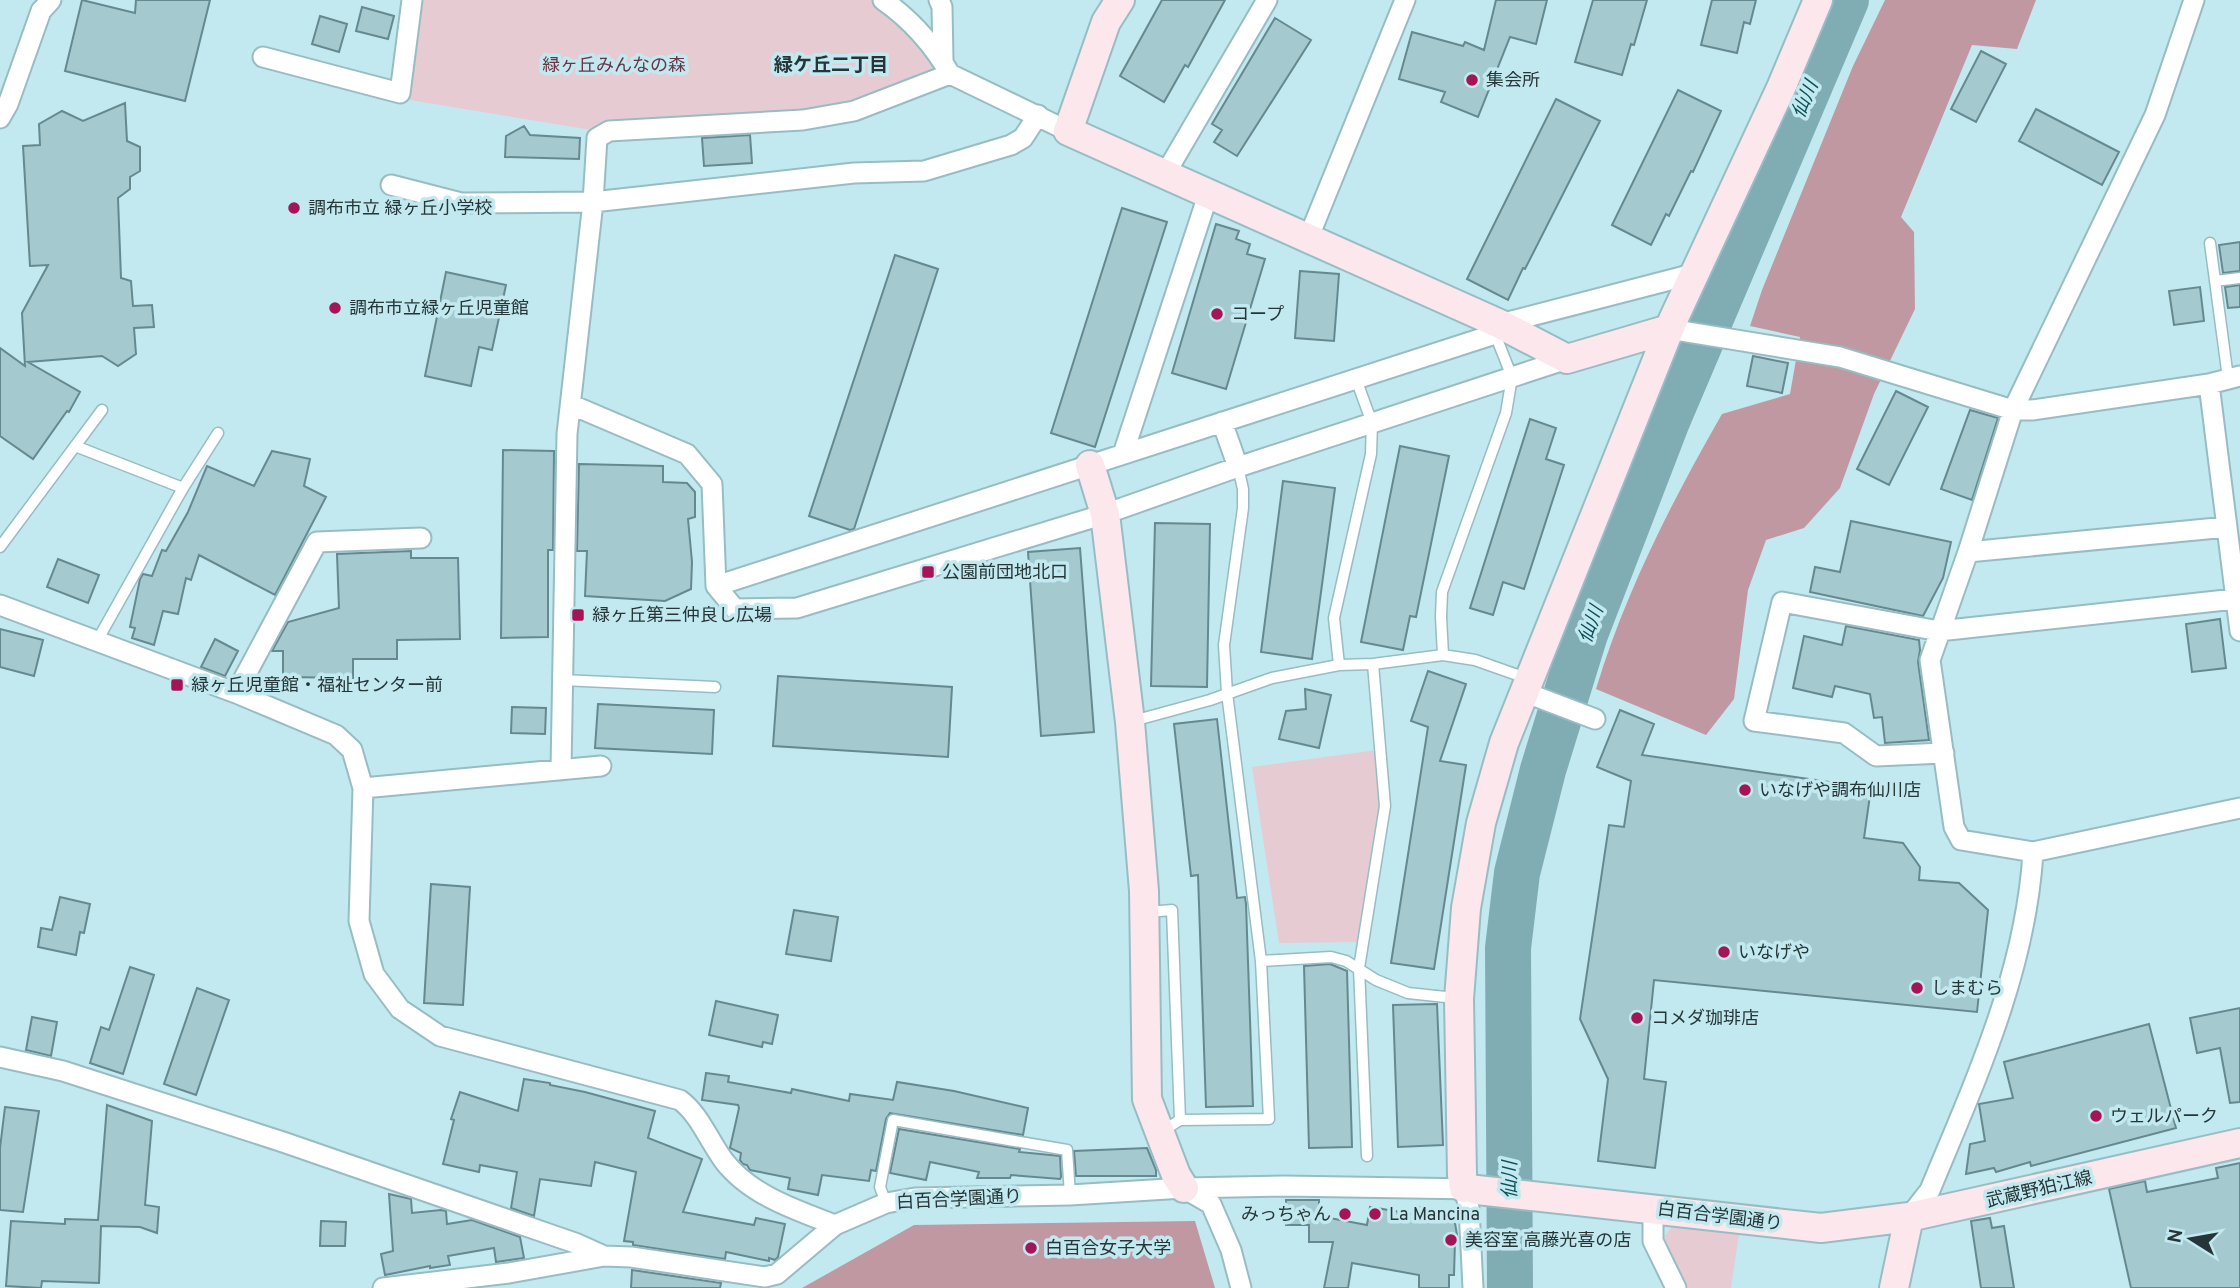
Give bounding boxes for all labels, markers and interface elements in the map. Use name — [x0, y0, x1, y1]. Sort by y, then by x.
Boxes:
district label: 緑ケ丘二丁目 — [774, 54, 888, 78]
park label: 緑ヶ丘みんなの森 — [542, 55, 686, 78]
place label: 集会所 — [1486, 70, 1540, 93]
marker: 集会所 — [1464, 72, 1480, 88]
water label: 仙川 — [1787, 76, 1825, 122]
place label: 調布市立 緑ヶ丘小学校 — [308, 198, 492, 221]
marker: 調布市立 緑ヶ丘小学校 — [286, 200, 302, 216]
place label: 調布市立緑ヶ丘児童館 — [349, 298, 529, 321]
marker: 調布市立緑ヶ丘児童館 — [327, 300, 343, 316]
place label: コープ — [1231, 304, 1284, 327]
marker: コープ — [1209, 306, 1225, 322]
place label: 公園前団地北口 — [942, 562, 1068, 585]
marker: 公園前団地北口 — [920, 564, 936, 580]
water label: 仙川 — [1574, 601, 1610, 647]
place label: 緑ヶ丘第三仲良し広場 — [592, 605, 772, 628]
marker: 緑ヶ丘第三仲良し広場 — [570, 607, 586, 623]
place label: 緑ヶ丘児童館・福祉センター前 — [191, 675, 443, 698]
marker: 緑ヶ丘児童館・福祉センター前 — [169, 677, 185, 693]
place label: いなげや調布仙川店 — [1759, 780, 1921, 803]
marker: いなげや調布仙川店 — [1737, 782, 1753, 798]
place label: いなげや — [1738, 942, 1810, 965]
marker: いなげや — [1716, 944, 1732, 960]
place label: しまむら — [1931, 978, 2003, 1001]
marker: しまむら — [1909, 980, 1925, 996]
place label: コメダ珈琲店 — [1651, 1008, 1759, 1031]
marker: コメダ珈琲店 — [1629, 1010, 1645, 1026]
place label: ウェルパーク — [2110, 1106, 2218, 1129]
marker: ウェルパーク — [2088, 1108, 2104, 1124]
water label: 仙川 — [1499, 1159, 1523, 1199]
street label: 武蔵野狛江線 — [1984, 1167, 2095, 1214]
street label: 白百合学園通り — [896, 1186, 1023, 1215]
street label: 白百合学園通り — [1656, 1198, 1784, 1237]
place label: みっちゃん — [1241, 1204, 1331, 1227]
place label: La Mancina — [1389, 1204, 1480, 1227]
north arrow — [2156, 1204, 2226, 1274]
marker: みっちゃん — [1337, 1206, 1353, 1222]
marker: La Mancina — [1367, 1206, 1383, 1222]
text: N — [2163, 1227, 2189, 1245]
place label: 美容室 高藤光喜の店 — [1465, 1230, 1631, 1253]
marker: 美容室 高藤光喜の店 — [1443, 1232, 1459, 1248]
place label: 白百合女子大学 — [1045, 1238, 1171, 1261]
marker: 白百合女子大学 — [1023, 1240, 1039, 1256]

